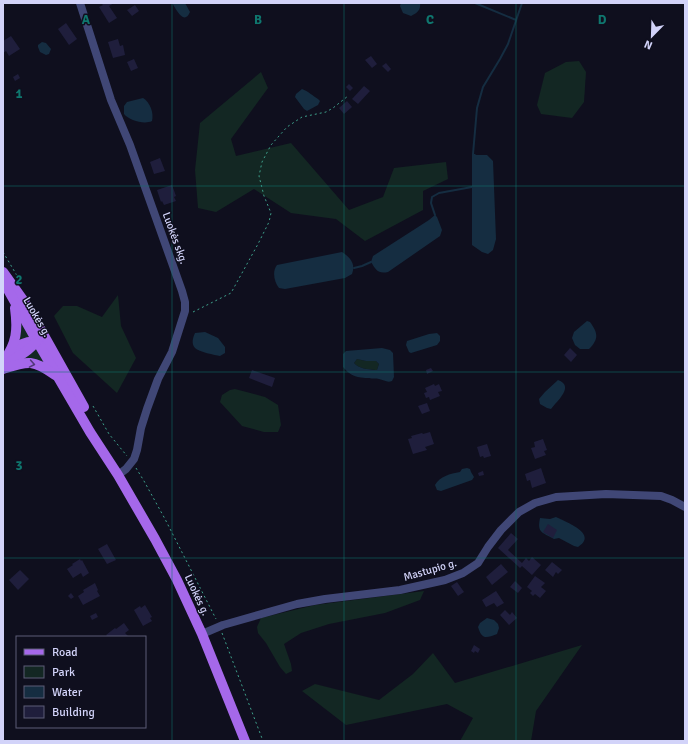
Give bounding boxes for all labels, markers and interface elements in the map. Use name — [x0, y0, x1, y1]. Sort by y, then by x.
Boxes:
text: A — [82, 12, 91, 28]
text: B — [254, 12, 262, 28]
text: C — [426, 12, 434, 28]
text: D — [598, 12, 607, 28]
north arrow — [632, 16, 672, 56]
text: N — [642, 37, 654, 52]
text: 1 — [15, 86, 23, 102]
street label: Luokės skg. — [160, 210, 190, 266]
text: 2 — [15, 272, 23, 288]
street label: Luokės g. — [20, 295, 54, 339]
one-way arrow — [29, 359, 35, 367]
text: 3 — [15, 458, 23, 474]
street label: Mastupio g. — [402, 556, 458, 584]
street label: Luokės g. — [182, 572, 212, 618]
legend — [16, 636, 146, 728]
text: Road — [52, 645, 78, 660]
text: Park — [52, 665, 75, 680]
text: Water — [52, 685, 83, 700]
text: Building — [52, 705, 95, 720]

